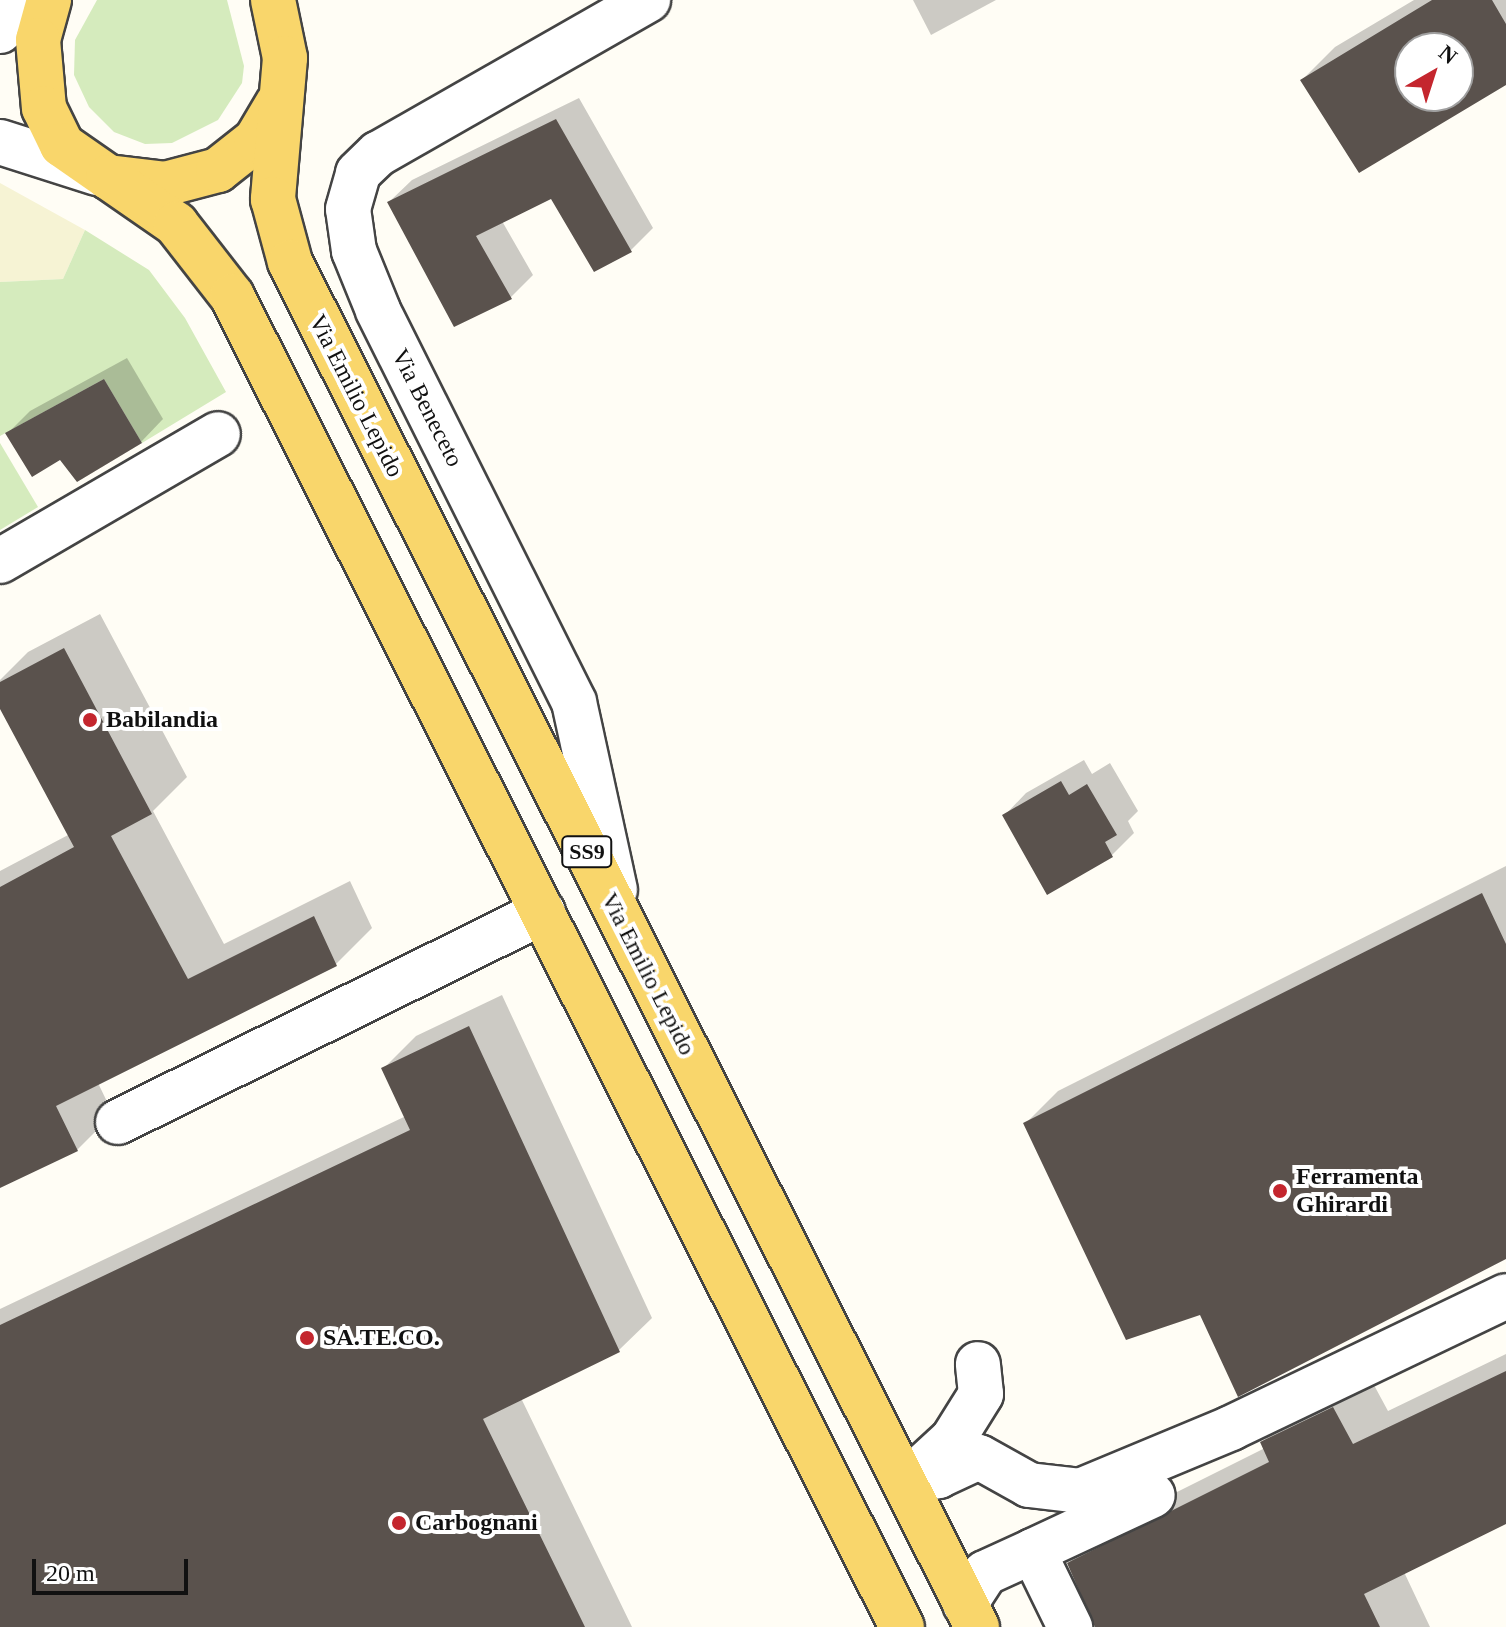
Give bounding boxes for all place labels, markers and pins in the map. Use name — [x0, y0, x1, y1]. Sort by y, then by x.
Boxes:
place label: Babilandia — [106, 706, 218, 734]
marker: Babilandia — [81, 711, 99, 729]
place label: Ferramenta Ghirardi — [1296, 1163, 1419, 1219]
marker: Ferramenta Ghirardi — [1271, 1182, 1289, 1200]
place label: SA.TE.CO. — [323, 1324, 440, 1352]
marker: SA.TE.CO. — [298, 1329, 316, 1347]
place label: Carbognani — [415, 1509, 538, 1537]
marker: Carbognani — [390, 1514, 408, 1532]

